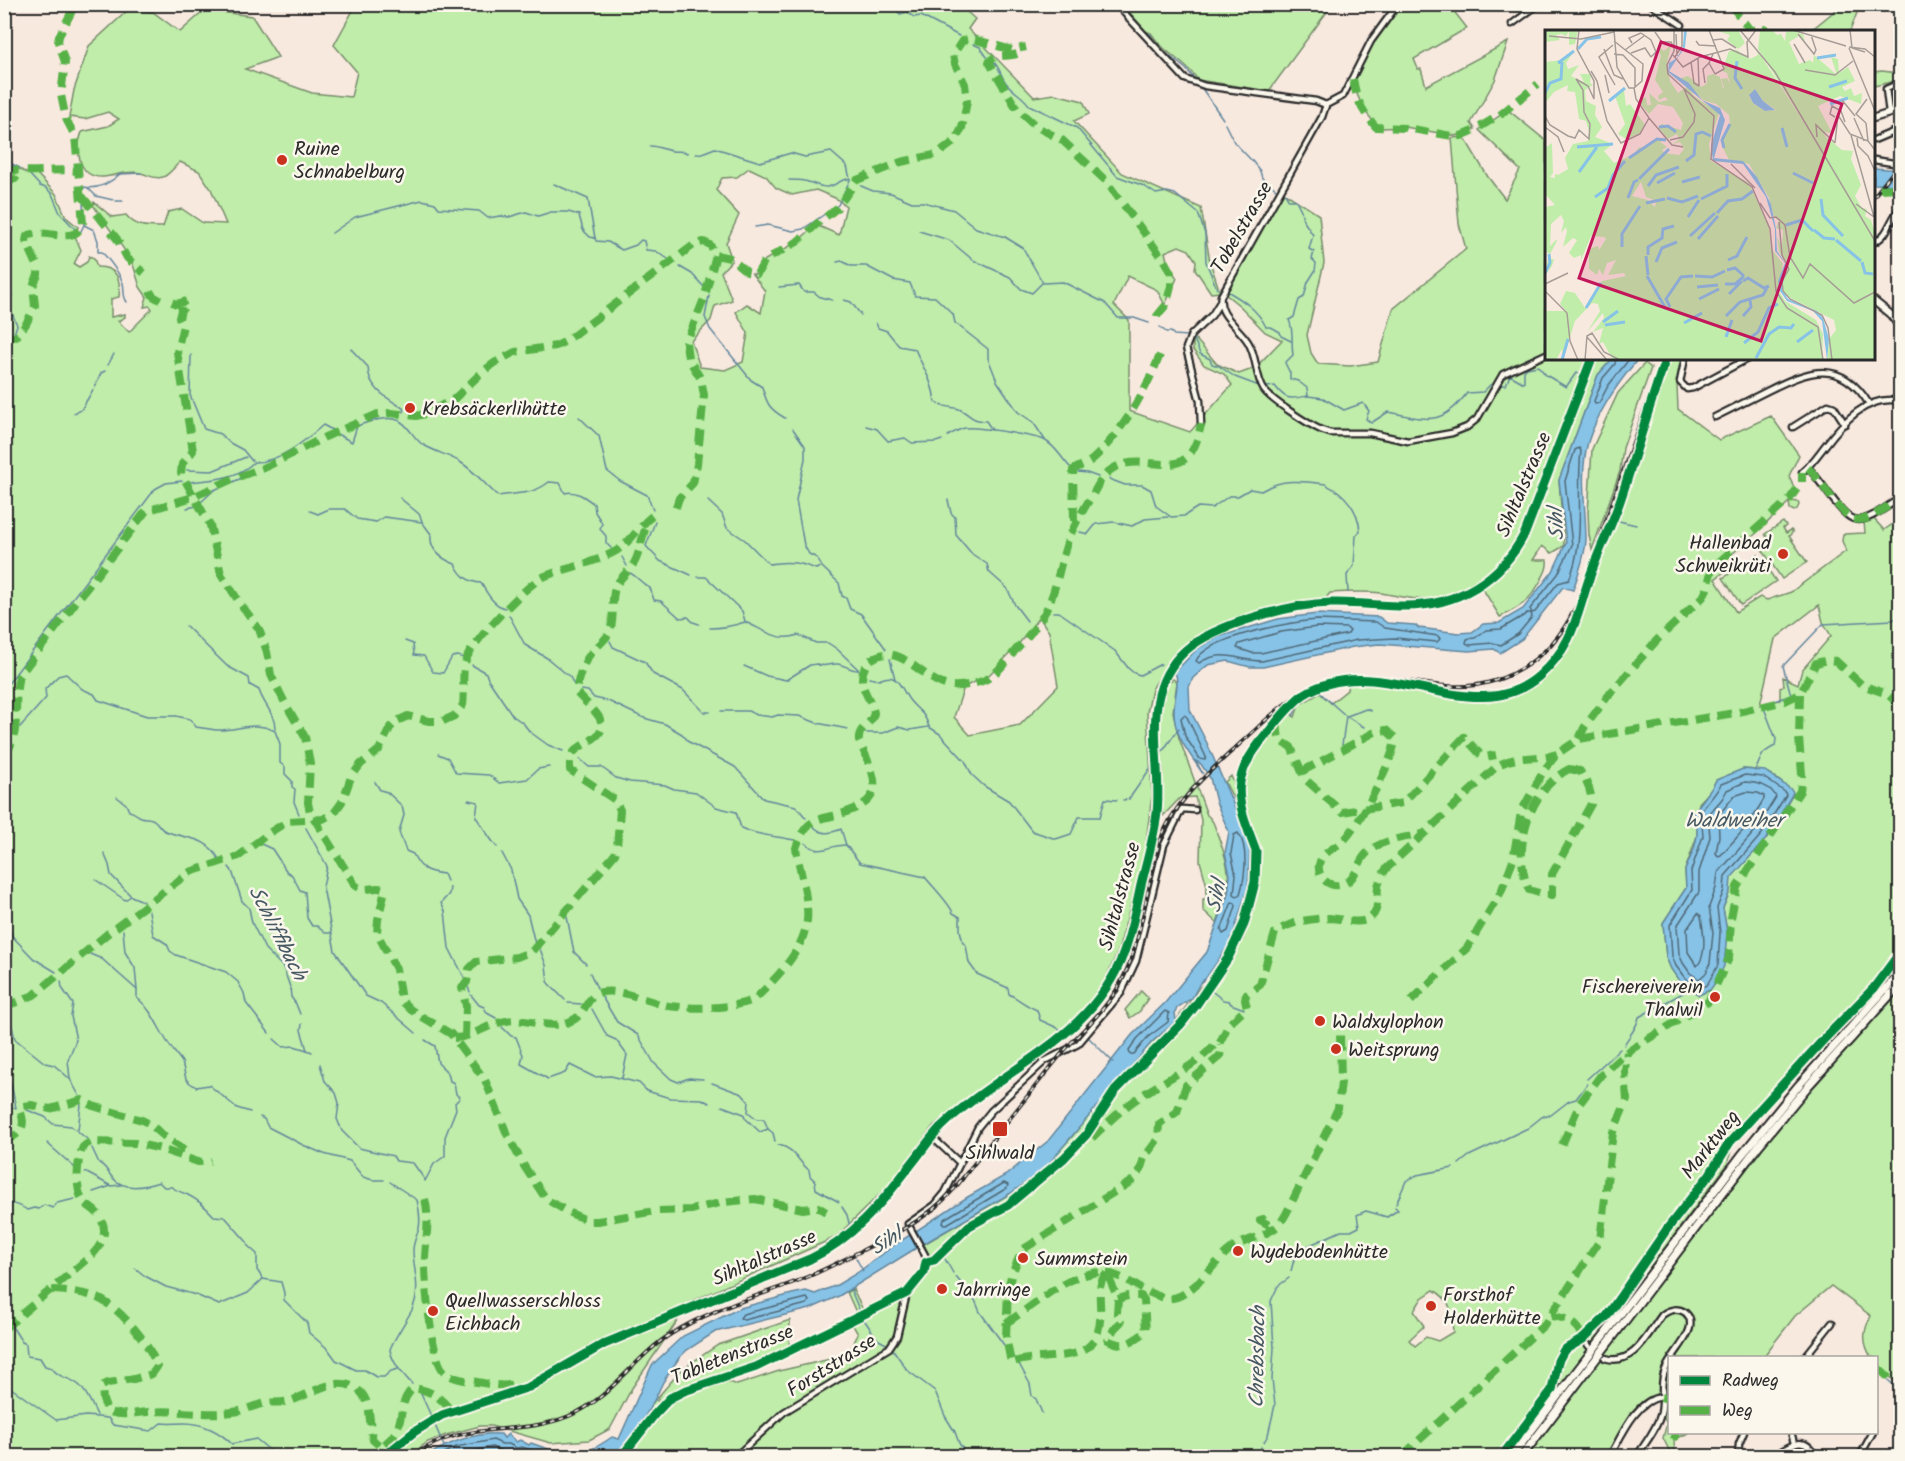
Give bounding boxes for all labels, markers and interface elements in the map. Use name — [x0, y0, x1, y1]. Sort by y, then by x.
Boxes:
inset map — [1545, 30, 1875, 360]
place label: Ruine Schnabelburg — [294, 134, 405, 189]
marker: Ruine Schnabelburg — [275, 153, 289, 167]
street label: Tobelstrasse — [1203, 176, 1282, 280]
place label: Krebsäckerlihütte — [422, 394, 566, 426]
marker: Krebsäckerlihütte — [403, 401, 417, 415]
street label: Sihltalstrasse — [1490, 428, 1556, 540]
water label: Sihl — [1543, 507, 1569, 541]
place label: Hallenbad Schweikrüti — [1675, 528, 1772, 583]
marker: Hallenbad Schweikrüti — [1776, 547, 1790, 561]
water label: Waldweiher — [1685, 805, 1787, 838]
street label: Sihltalstrasse — [1091, 839, 1151, 954]
water label: Sihl — [1198, 873, 1238, 915]
water label: Schliffibach — [239, 881, 315, 988]
place label: Fischereiverein Thalwil — [1582, 972, 1703, 1027]
marker: Fischereiverein Thalwil — [1708, 990, 1722, 1004]
place label: Waldxylophon — [1332, 1007, 1444, 1039]
marker: Waldxylophon — [1313, 1014, 1327, 1028]
place label: Weitsprung — [1348, 1035, 1440, 1067]
marker: Weitsprung — [1329, 1042, 1343, 1056]
street label: Marktweg — [1674, 1104, 1749, 1187]
marker: Sihlwald — [991, 1120, 1009, 1138]
place label: Sihlwald — [966, 1138, 1035, 1170]
water label: Sihl — [864, 1218, 913, 1265]
street label: Sihltalstrasse — [707, 1222, 822, 1296]
place label: Wydebodenhütte — [1250, 1237, 1388, 1269]
place label: Summstein — [1035, 1244, 1128, 1276]
marker: Wydebodenhütte — [1231, 1244, 1245, 1258]
marker: Summstein — [1016, 1251, 1030, 1265]
place label: Jahrringe — [954, 1275, 1031, 1307]
place label: Forsthof Holderhütte — [1443, 1280, 1541, 1335]
marker: Jahrringe — [935, 1282, 949, 1296]
place label: Quellwasserschloss Eichbach — [445, 1286, 601, 1341]
marker: Forsthof Holderhütte — [1424, 1299, 1438, 1313]
marker: Quellwasserschloss Eichbach — [426, 1304, 440, 1318]
water label: Chrebsbach — [1241, 1304, 1276, 1408]
street label: Tabletenstrasse — [666, 1317, 799, 1395]
street label: Forststrasse — [781, 1326, 883, 1407]
legend — [1668, 1356, 1878, 1434]
text: Radweg — [1722, 1367, 1779, 1396]
text: Weg — [1722, 1397, 1753, 1426]

